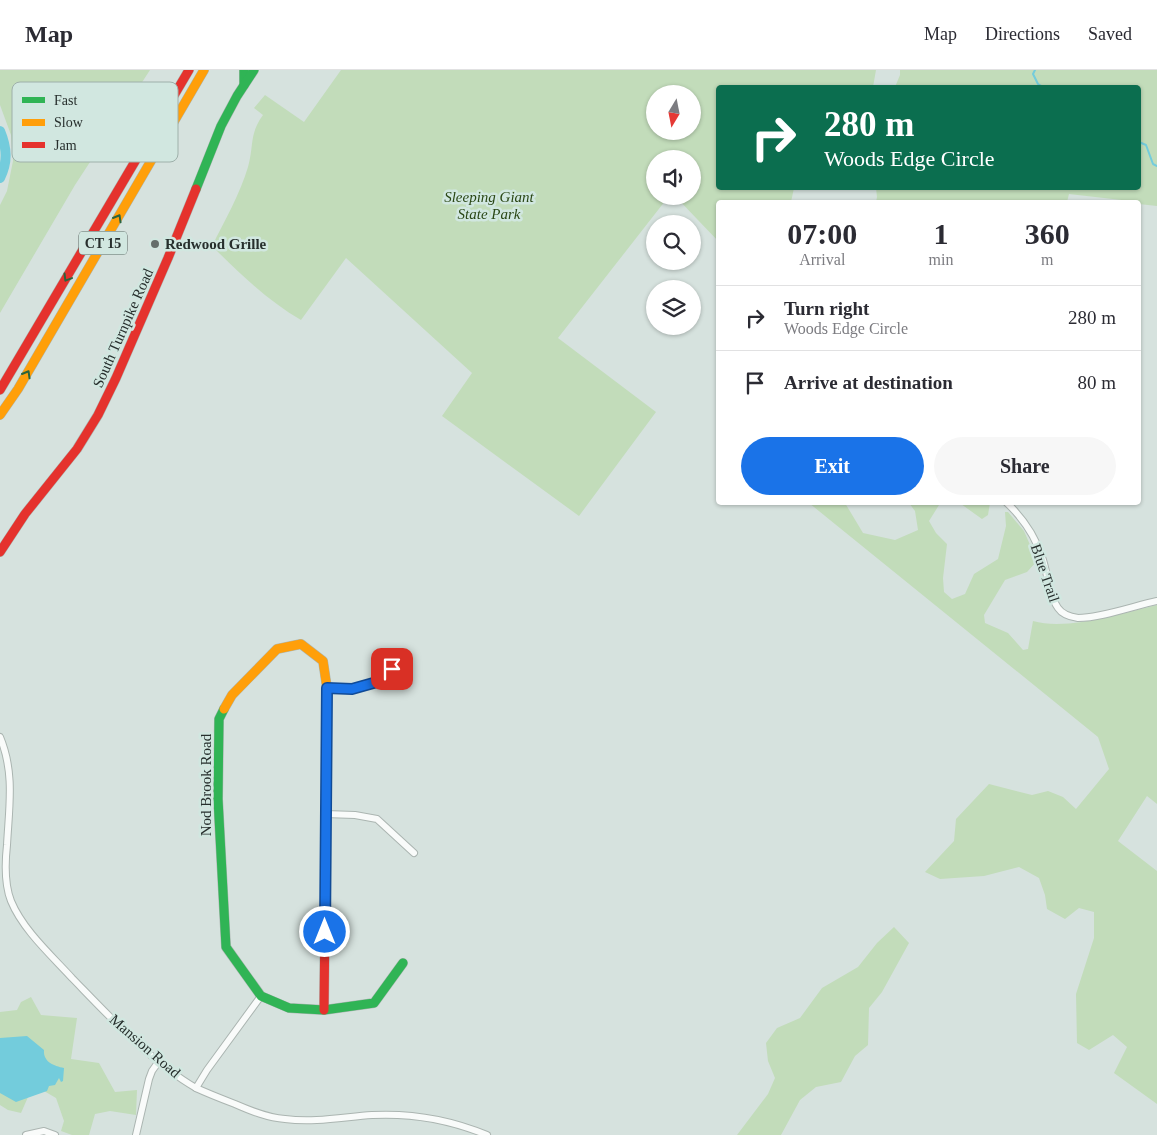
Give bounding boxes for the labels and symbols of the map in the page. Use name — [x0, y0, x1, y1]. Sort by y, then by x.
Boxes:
legend — [12, 82, 178, 162]
north arrow — [646, 85, 701, 140]
text: Fast — [54, 93, 77, 108]
text: Slow — [54, 115, 84, 130]
text: Jam — [54, 138, 77, 153]
park label: Sleeping Giant State Park — [444, 189, 535, 222]
one-way arrow — [111, 215, 121, 224]
road number: CT 15 — [79, 232, 127, 254]
place label: Redwood Grille — [165, 236, 267, 252]
marker: Redwood Grille — [149, 238, 161, 250]
street label: South Turnpike Road — [90, 266, 157, 390]
one-way arrow — [63, 272, 73, 281]
one-way arrow — [21, 371, 31, 380]
street label: Blue Trail — [1028, 542, 1062, 604]
pin — [371, 648, 413, 690]
street label: Nod Brook Road — [198, 733, 214, 836]
position arrow — [298, 905, 350, 957]
street label: Mansion Road — [107, 1011, 184, 1081]

